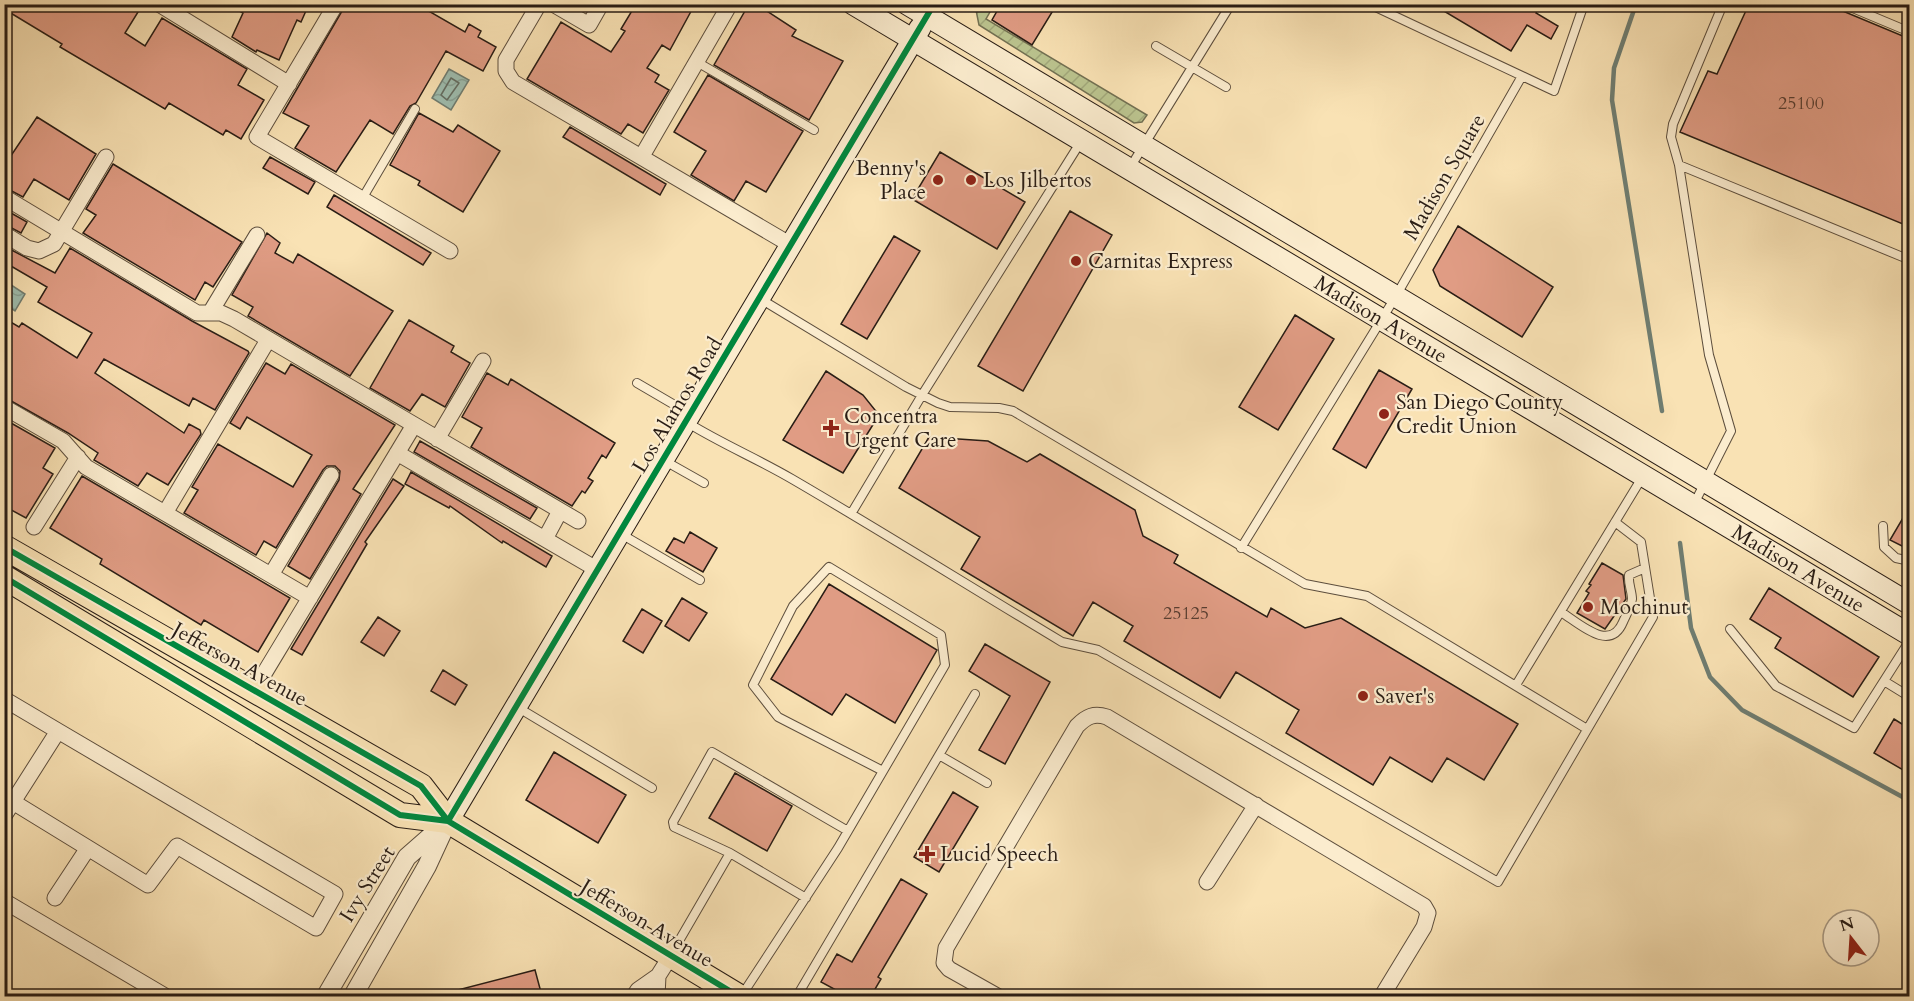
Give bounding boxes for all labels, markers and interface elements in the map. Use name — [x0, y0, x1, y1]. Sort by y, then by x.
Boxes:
house number: 25100 — [1778, 91, 1824, 116]
street label: Madison Square — [1397, 109, 1492, 246]
place label: Benny's Place — [855, 154, 926, 207]
place label: Los Jilbertos — [983, 166, 1092, 195]
marker: Benny's Place — [931, 173, 945, 187]
marker: Los Jilbertos — [964, 173, 978, 187]
place label: Carnitas Express — [1088, 247, 1233, 276]
marker: Carnitas Express — [1069, 254, 1083, 268]
street label: Madison Avenue — [1309, 269, 1453, 371]
street label: Los Alamos Road — [625, 332, 730, 479]
place label: San Diego County Credit Union — [1396, 388, 1563, 441]
place label: Concentra Urgent Care — [844, 402, 957, 455]
marker: San Diego County Credit Union — [1377, 407, 1391, 421]
marker: Concentra Urgent Care — [822, 419, 840, 437]
street label: Madison Avenue — [1726, 518, 1870, 620]
place label: Mochinut — [1600, 593, 1689, 622]
marker: Mochinut — [1581, 600, 1595, 614]
house number: 25125 — [1163, 601, 1209, 626]
street label: Jefferson Avenue — [164, 614, 313, 714]
place label: Saver's — [1375, 682, 1434, 711]
marker: Saver's — [1356, 689, 1370, 703]
street label: Ivy Street — [333, 840, 402, 928]
place label: Lucid Speech — [940, 840, 1059, 869]
marker: Lucid Speech — [918, 845, 936, 863]
street label: Jefferson Avenue — [572, 871, 719, 975]
north arrow — [1821, 908, 1881, 968]
text: N — [1837, 912, 1857, 937]

